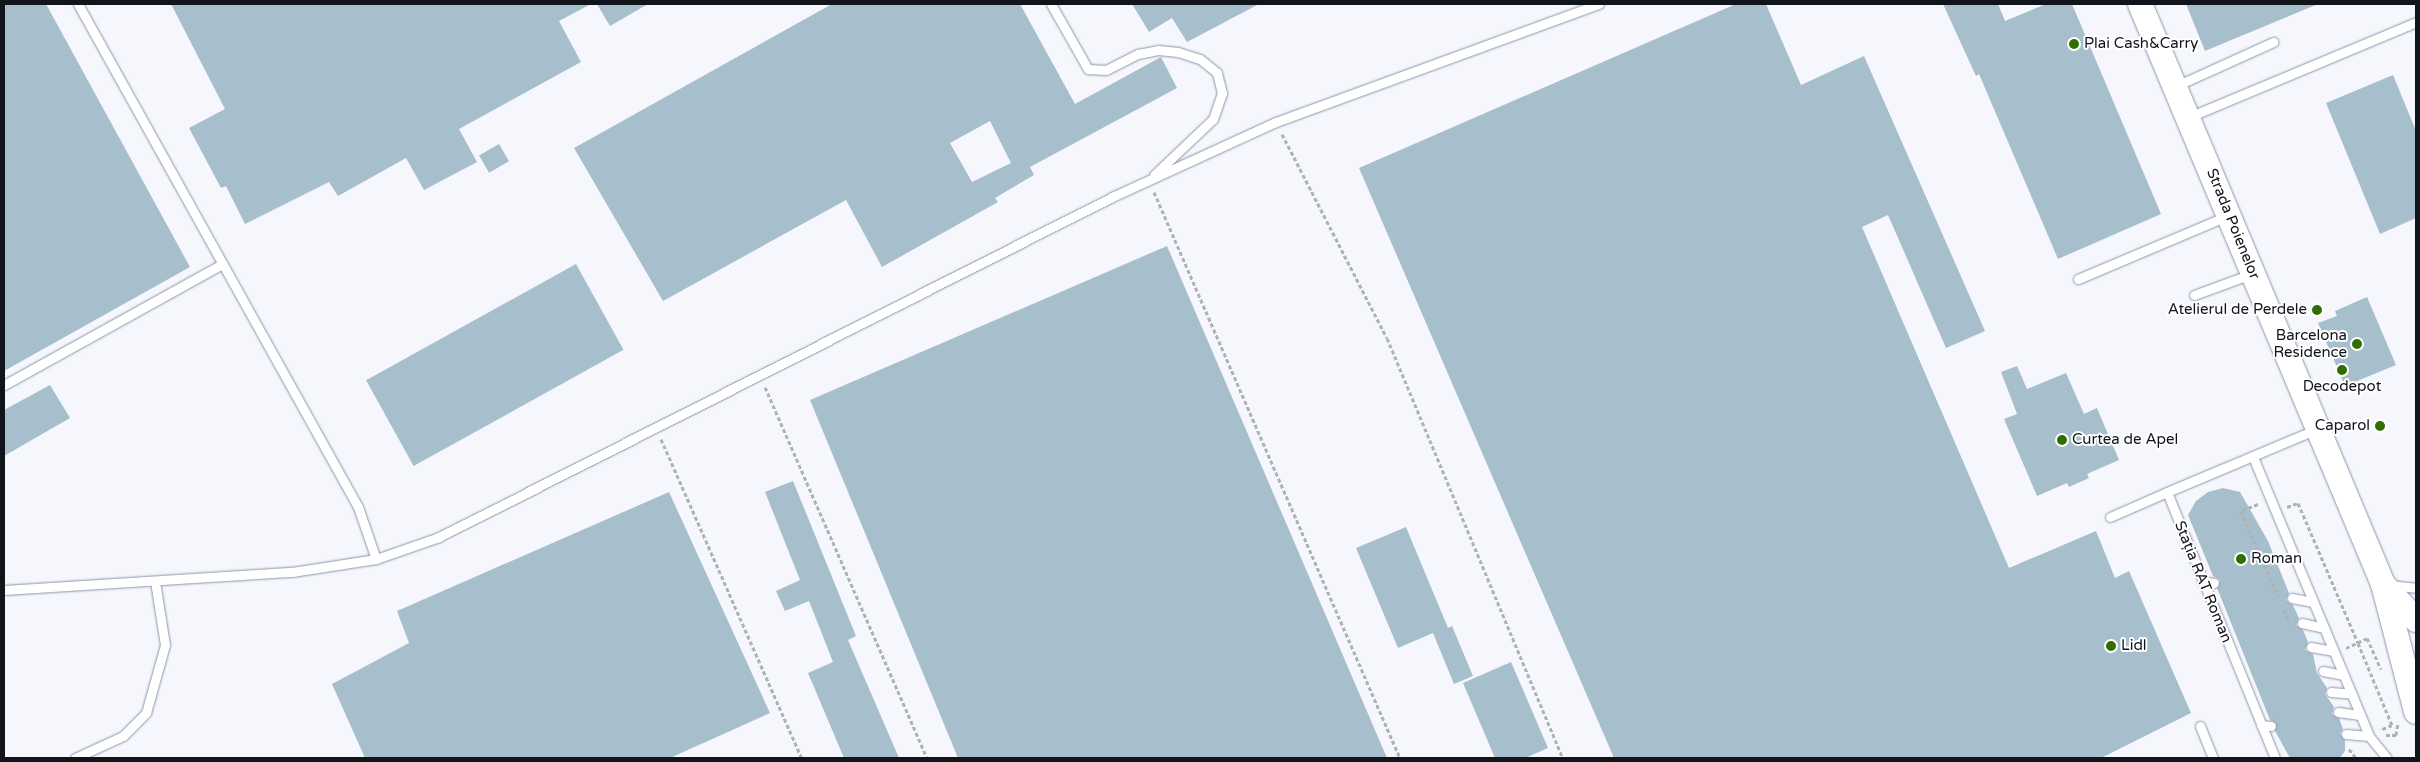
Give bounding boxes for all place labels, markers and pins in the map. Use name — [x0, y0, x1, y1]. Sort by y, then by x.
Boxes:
place label: Plai Cash&Carry — [2084, 35, 2198, 53]
marker: Plai Cash&Carry — [2068, 38, 2080, 50]
place label: Atelierul de Perdele — [2168, 301, 2307, 319]
marker: Atelierul de Perdele — [2311, 304, 2323, 316]
place label: Barcelona Residence — [2273, 326, 2347, 361]
marker: Barcelona Residence — [2351, 338, 2363, 350]
marker: Decodepot — [2336, 364, 2348, 376]
place label: Decodepot — [2303, 378, 2381, 396]
place label: Caparol — [2315, 417, 2370, 435]
marker: Caparol — [2374, 420, 2386, 432]
place label: Curtea de Apel — [2072, 431, 2178, 449]
marker: Curtea de Apel — [2056, 434, 2068, 446]
place label: Roman — [2251, 550, 2302, 568]
marker: Roman — [2235, 553, 2247, 565]
place label: Lidl — [2121, 637, 2147, 655]
marker: Lidl — [2105, 640, 2117, 652]

